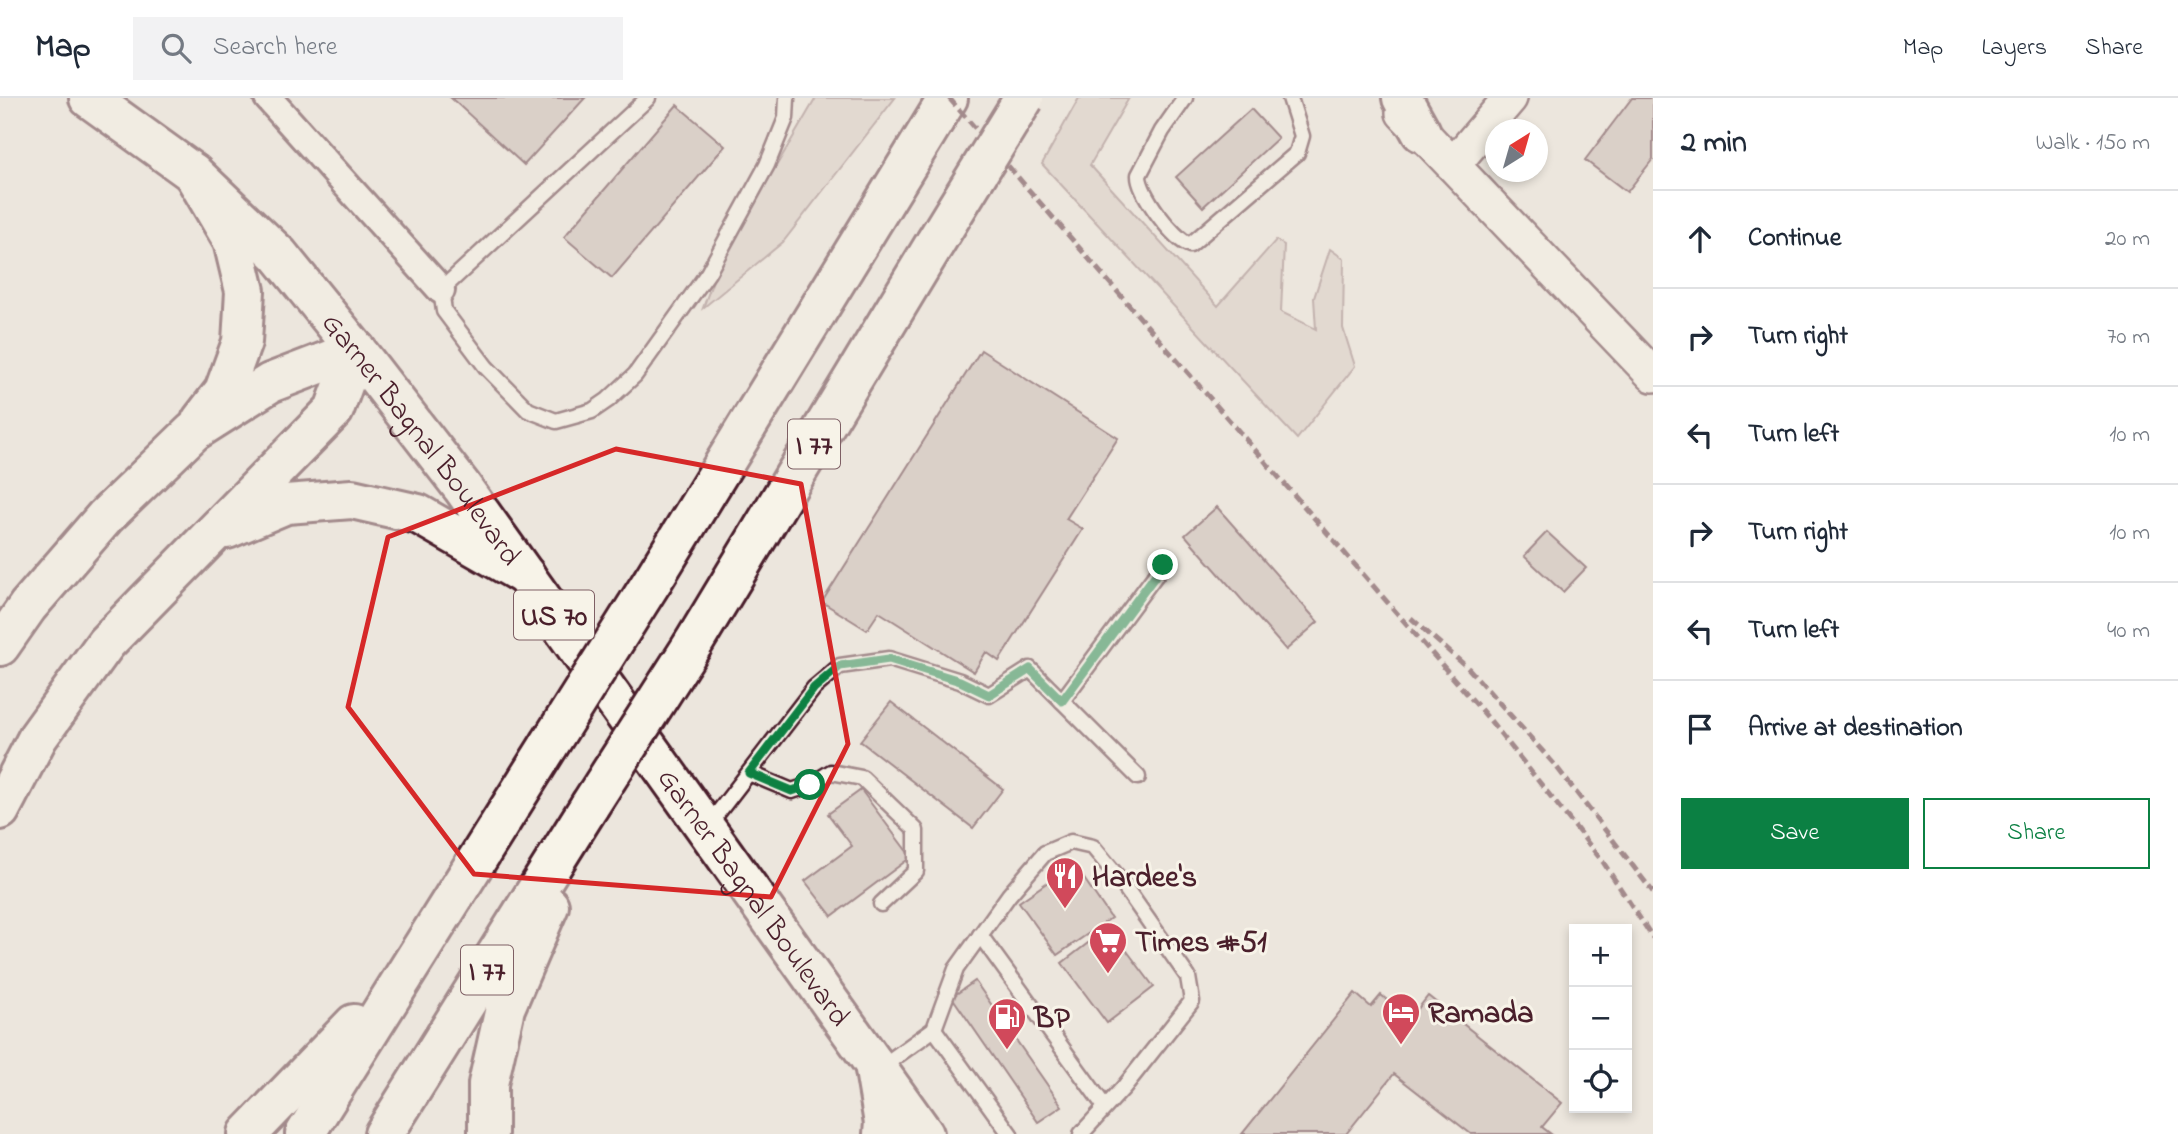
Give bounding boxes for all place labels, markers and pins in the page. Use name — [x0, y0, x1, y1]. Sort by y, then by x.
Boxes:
restaurant icon: Hardee's — [1044, 855, 1086, 910]
place label: Hardee's — [1092, 857, 1197, 901]
supermarket icon: Times #51 — [1087, 920, 1129, 975]
place label: Times #51 — [1135, 922, 1267, 966]
hotel icon: Ramada — [1380, 991, 1422, 1046]
place label: Ramada — [1428, 993, 1533, 1037]
fuel station icon: BP — [986, 996, 1028, 1051]
place label: BP — [1032, 998, 1070, 1042]

